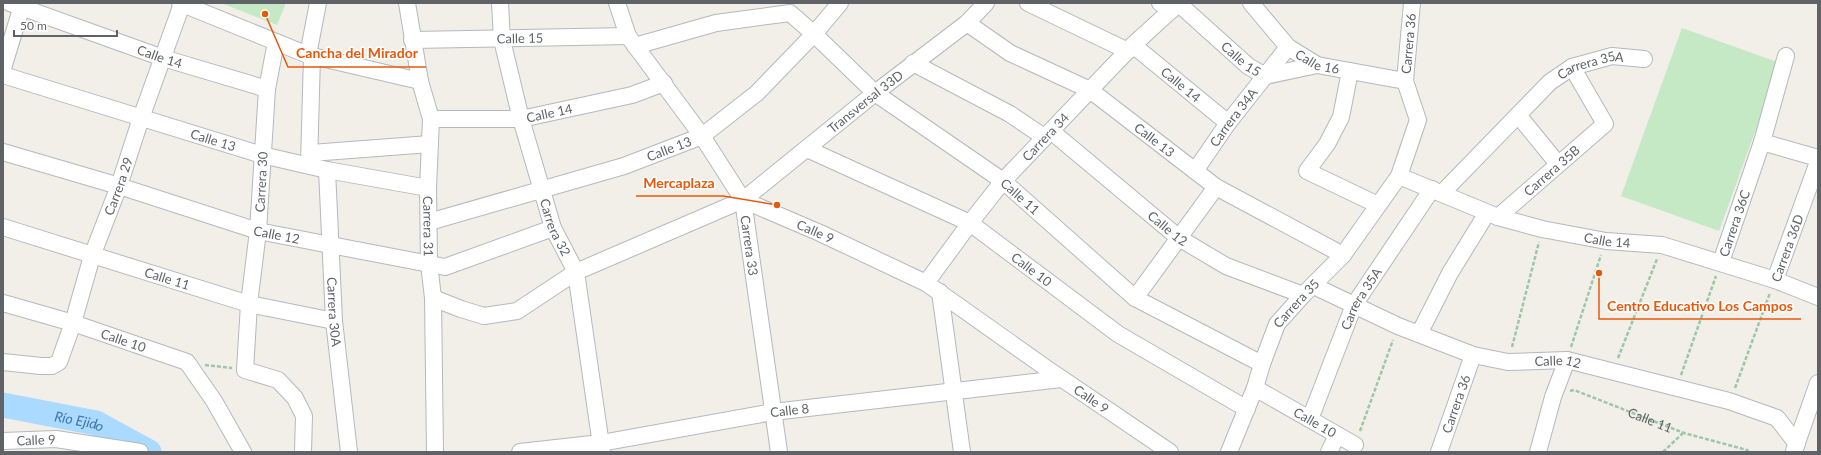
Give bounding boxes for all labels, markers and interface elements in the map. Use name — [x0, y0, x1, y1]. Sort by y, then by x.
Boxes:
scale bar — [14, 12, 117, 38]
street label: Carrera 36 — [1398, 13, 1419, 75]
text: 50 m — [20, 18, 47, 33]
street label: Calle 15 — [497, 30, 543, 46]
street label: Calle 15 — [1218, 38, 1264, 80]
street label: Calle 14 — [135, 41, 185, 71]
callout: Cancha del Mirador — [288, 41, 426, 67]
text: Cancha del Mirador — [296, 44, 419, 61]
street label: Calle 16 — [1292, 46, 1341, 77]
street label: Carrera 35A — [1554, 47, 1625, 83]
street label: Calle 14 — [1158, 63, 1204, 106]
street label: Transversal 33D — [824, 67, 906, 136]
street label: Carrera 34A — [1206, 85, 1261, 150]
street label: Calle 14 — [525, 100, 574, 126]
street label: Carrera 34 — [1018, 109, 1072, 164]
street label: Calle 13 — [1131, 119, 1178, 160]
street label: Calle 13 — [189, 125, 238, 154]
street label: Calle 13 — [644, 133, 694, 165]
street label: Carrera 35B — [1520, 142, 1583, 199]
street label: Carrera 30 — [251, 151, 271, 213]
street label: Carrera 29 — [100, 155, 136, 218]
callout: Mercaplaza — [636, 170, 723, 196]
text: Mercaplaza — [643, 174, 715, 191]
street label: Calle 11 — [997, 175, 1043, 218]
street label: Carrera 36C — [1715, 187, 1753, 259]
street label: Carrera 31 — [420, 196, 437, 257]
street label: Carrera 32 — [537, 197, 574, 259]
street label: Calle 12 — [1145, 207, 1190, 249]
street label: Carrera 36D — [1767, 212, 1807, 284]
street label: Carrera 33 — [737, 214, 762, 277]
street label: Calle 9 — [794, 216, 837, 246]
street label: Calle 12 — [252, 222, 301, 247]
street label: Calle 14 — [1583, 229, 1631, 251]
street label: Calle 10 — [1008, 249, 1055, 290]
street label: Calle 11 — [143, 264, 192, 293]
street label: Carrera 35A — [1337, 264, 1385, 332]
street label: Carrera 35 — [1270, 275, 1323, 331]
street label: Carrera 30A — [324, 277, 345, 348]
callout: Centro Educativo Los Campos — [1599, 293, 1801, 319]
text: Centro Educativo Los Campos — [1607, 297, 1793, 314]
street label: Calle 10 — [99, 325, 148, 355]
street label: Calle 12 — [1534, 352, 1583, 371]
street label: Carrera 36 — [1438, 373, 1473, 435]
street label: Calle 9 — [1071, 381, 1112, 416]
street label: Calle 8 — [769, 400, 810, 420]
street label: Calle 10 — [1291, 404, 1340, 441]
street label: Calle 11 — [1626, 404, 1675, 436]
water label: Río Ejido — [53, 407, 108, 435]
street label: Calle 9 — [16, 431, 56, 448]

